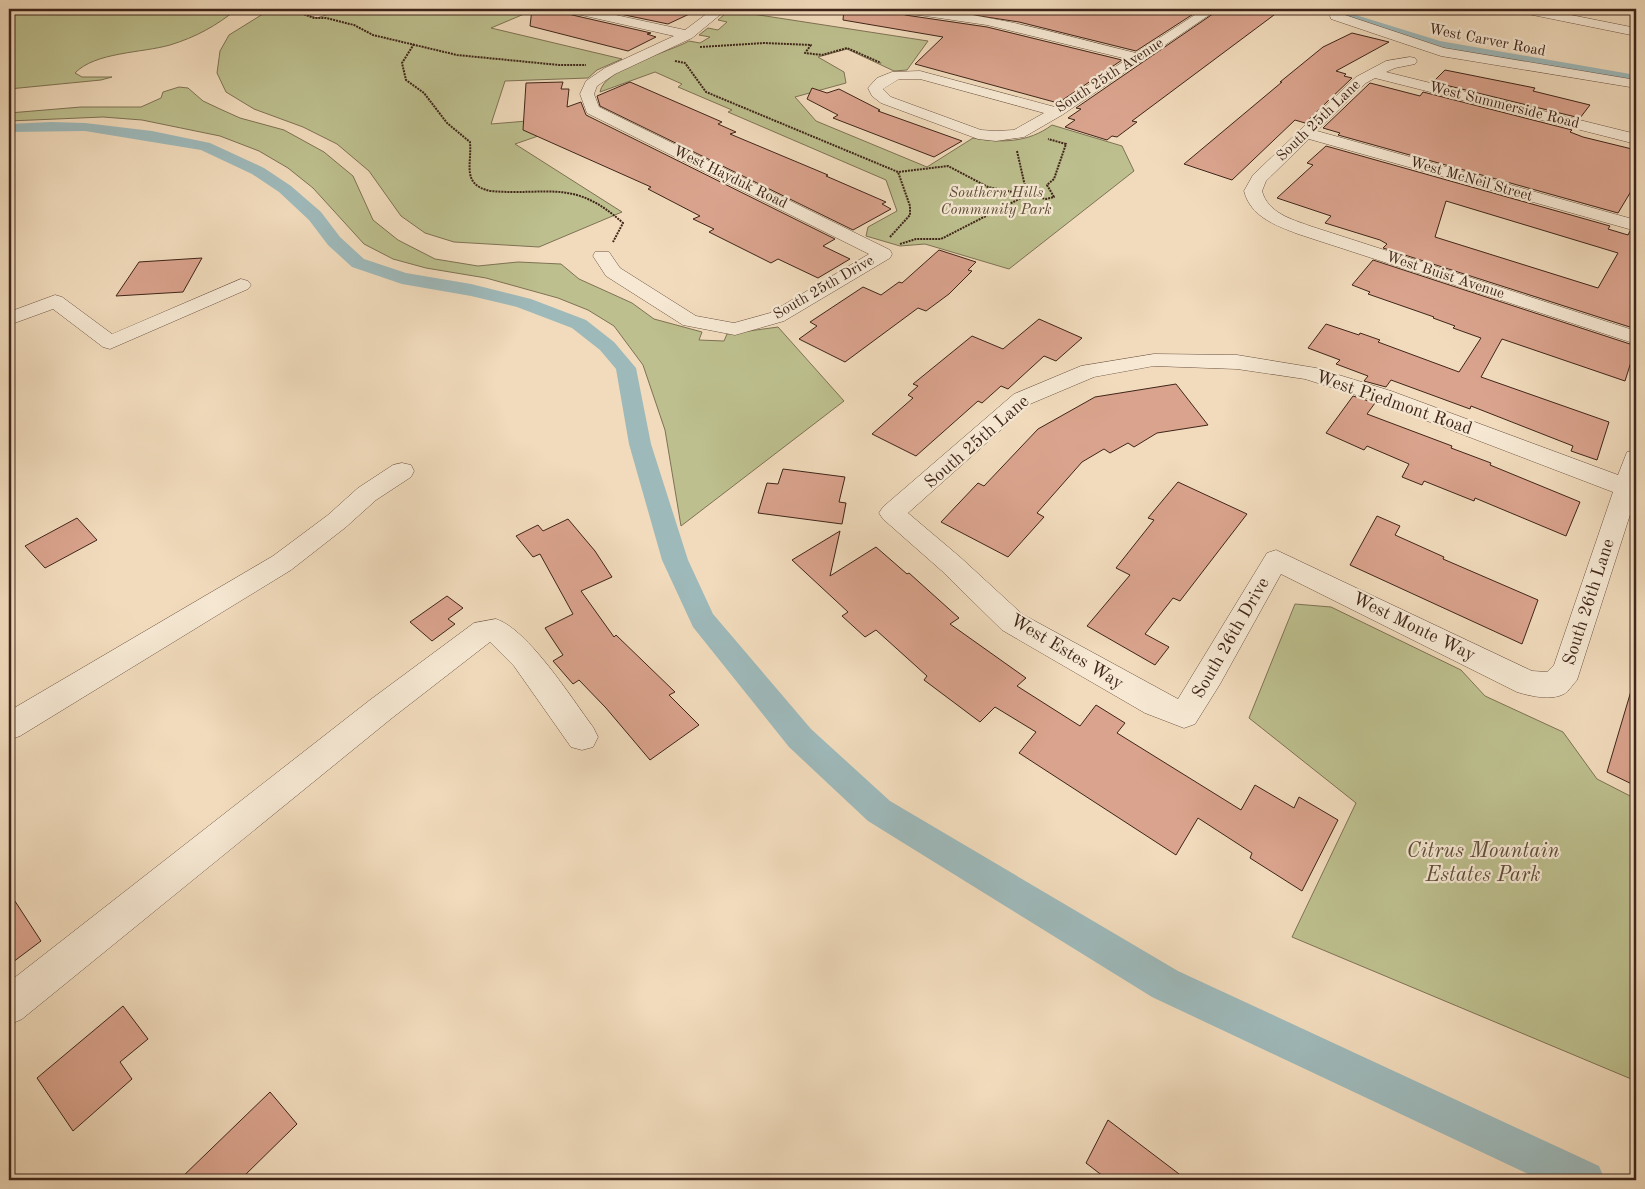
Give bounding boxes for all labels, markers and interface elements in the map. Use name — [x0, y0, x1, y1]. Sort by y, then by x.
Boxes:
street label: West Carver Road — [1427, 22, 1547, 60]
street label: South 25th Avenue — [1053, 36, 1167, 116]
street label: South 25th Lane — [1274, 77, 1364, 165]
street label: West Summerside Road — [1427, 80, 1581, 132]
street label: West Hayduk Road — [671, 144, 790, 212]
street label: West McNeil Street — [1408, 155, 1534, 205]
park label: Southern Hills Community Park — [940, 186, 1052, 218]
street label: West Buist Avenue — [1384, 250, 1506, 302]
street label: South 25th Drive — [771, 253, 877, 323]
street label: West Piedmont Road — [1313, 368, 1475, 438]
street label: South 25th Lane — [921, 392, 1033, 492]
street label: South 26th Lane — [1560, 537, 1618, 667]
street label: South 26th Drive — [1189, 575, 1273, 701]
street label: West Monte Way — [1350, 589, 1479, 665]
street label: West Estes Way — [1007, 611, 1127, 693]
park label: Citrus Mountain Estates Park — [1406, 841, 1560, 886]

